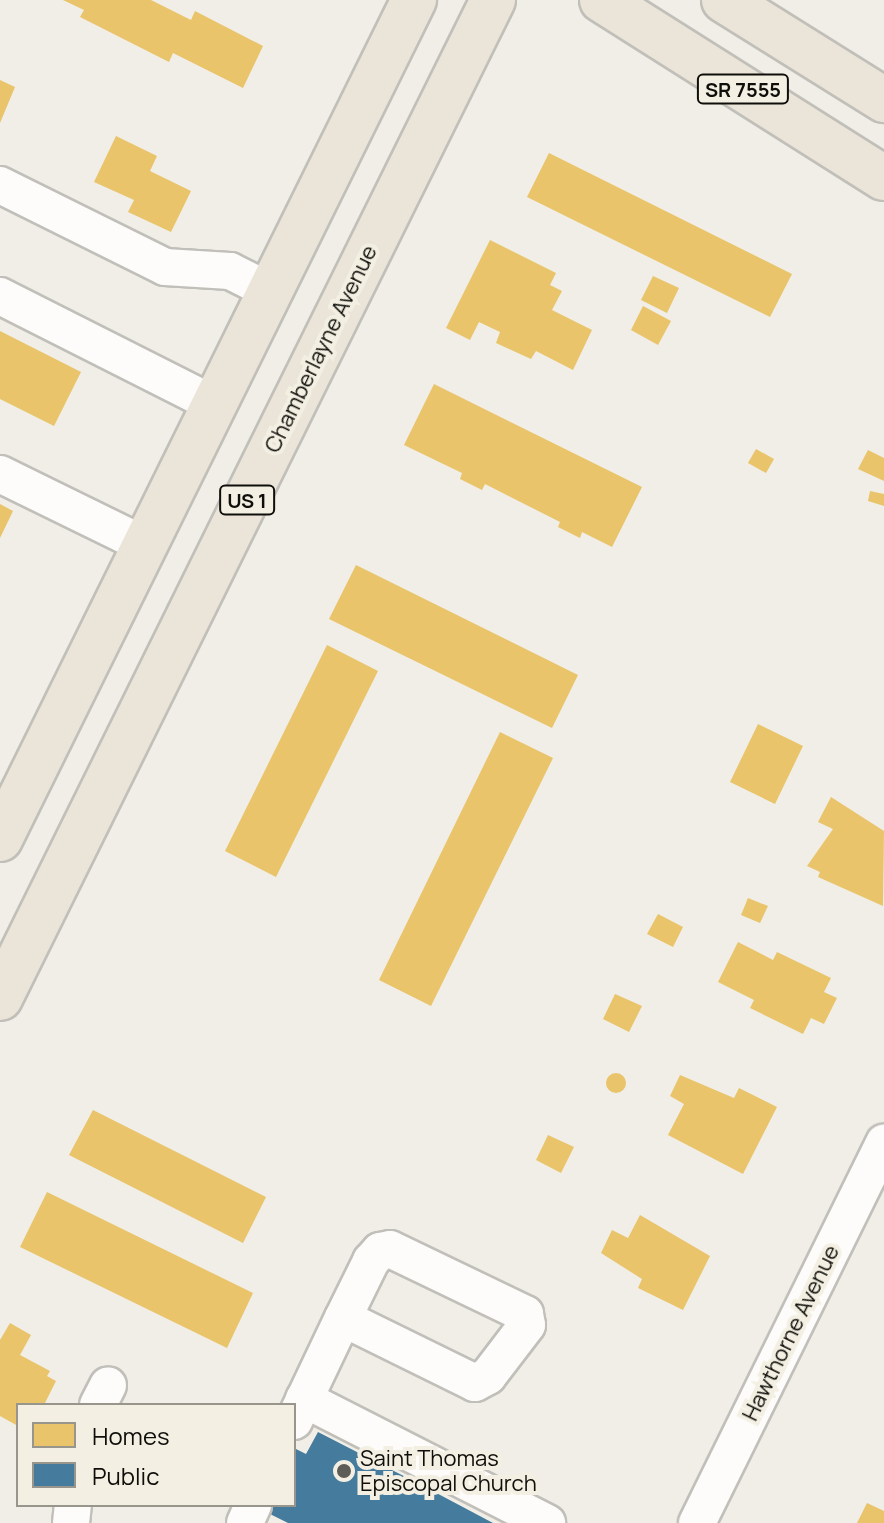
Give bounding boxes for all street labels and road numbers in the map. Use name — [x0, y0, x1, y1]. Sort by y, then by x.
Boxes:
road number: SR 7555 — [695, 73, 791, 105]
street label: Chamberlayne Avenue — [259, 241, 383, 457]
road number: US 1 — [219, 484, 275, 516]
street label: Hawthorne Avenue — [737, 1241, 845, 1425]

